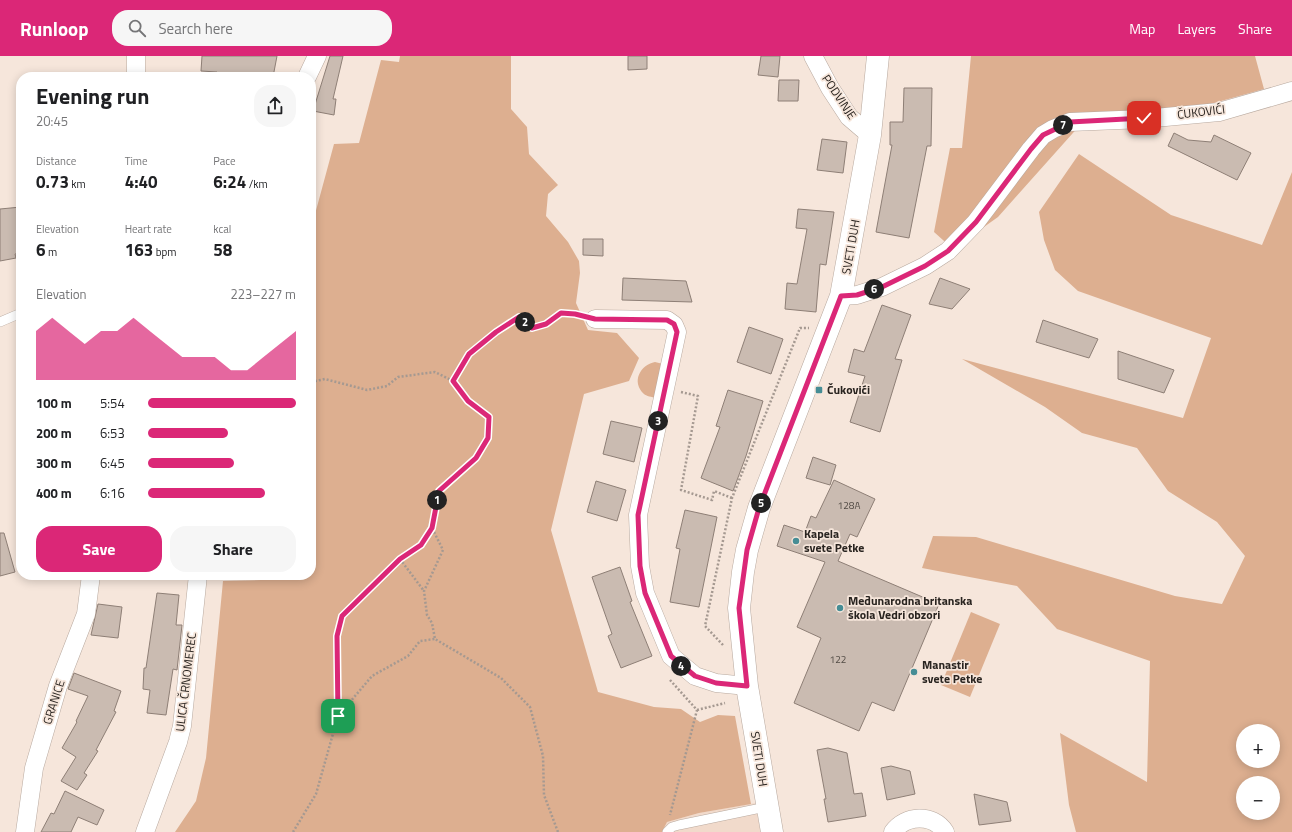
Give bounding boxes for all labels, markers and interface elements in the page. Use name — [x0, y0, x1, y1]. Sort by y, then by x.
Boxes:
search box — [112, 10, 392, 46]
text: Runloop — [20, 14, 88, 43]
icon: search — [126, 17, 148, 39]
text: Search here — [158, 17, 233, 40]
text: Map — [1129, 18, 1155, 39]
text: Layers — [1177, 18, 1216, 39]
text: Share — [1238, 18, 1272, 39]
street label: PODVINJE — [817, 70, 862, 123]
text: Evening run — [36, 79, 149, 113]
button: share — [254, 85, 296, 127]
street label: ČUKOVIĆI — [1176, 99, 1226, 124]
pin — [1127, 101, 1161, 135]
icon: check — [1133, 107, 1155, 129]
text: 20:45 — [36, 111, 68, 131]
pin: 7 — [1053, 115, 1073, 135]
text: 7 — [1060, 117, 1066, 133]
text: Distance — [36, 153, 76, 169]
text: Time — [125, 153, 148, 169]
text: Pace — [213, 153, 236, 169]
text: 0.73 — [36, 169, 69, 195]
text: 4:40 — [125, 169, 158, 195]
text: 6:24 — [213, 169, 246, 195]
text: km — [69, 176, 86, 192]
text: /km — [246, 176, 268, 192]
street label: SVETI DUH — [836, 218, 865, 276]
text: Elevation — [36, 221, 79, 237]
text: Heart rate — [125, 221, 172, 237]
text: kcal — [213, 221, 231, 237]
text: 6 — [36, 237, 46, 263]
text: 163 — [125, 237, 153, 263]
text: 58 — [213, 237, 232, 263]
text: m — [46, 244, 57, 260]
text: bpm — [153, 244, 176, 260]
pin: 6 — [864, 279, 884, 299]
text: 6 — [871, 281, 877, 297]
text: Elevation — [36, 284, 87, 304]
text: 223–227 m — [230, 284, 296, 304]
pin: 2 — [515, 312, 535, 332]
text: 2 — [522, 314, 528, 330]
place label: Čukovići — [827, 380, 870, 399]
marker: Čukovići — [814, 385, 824, 395]
text: 100 m — [36, 393, 72, 413]
text: 5:54 — [100, 393, 125, 413]
pin: 3 — [648, 411, 668, 431]
text: 3 — [655, 413, 661, 429]
text: 200 m — [36, 423, 72, 443]
text: 6:53 — [100, 423, 125, 443]
text: 300 m — [36, 453, 72, 473]
text: 6:45 — [100, 453, 125, 473]
text: 400 m — [36, 483, 72, 503]
text: 6:16 — [100, 483, 125, 503]
pin: 1 — [427, 490, 447, 510]
text: 1 — [434, 492, 440, 508]
pin: 5 — [751, 493, 771, 513]
text: 5 — [758, 495, 764, 511]
house number: 128A — [838, 498, 860, 513]
place label: Kapela svete Petke — [804, 524, 865, 557]
button: Save — [36, 526, 162, 572]
button: Share — [170, 526, 296, 572]
marker: Kapela svete Petke — [791, 536, 801, 546]
place label: Međunarodna britanska škola Vedri obzori — [848, 591, 972, 624]
marker: Međunarodna britanska škola Vedri obzori — [835, 603, 845, 613]
street label: ULICA ČRNOMEREC — [170, 631, 201, 733]
house number: 122 — [830, 652, 846, 667]
place label: Manastir svete Petke — [922, 655, 983, 688]
pin: 4 — [671, 656, 691, 676]
text: 4 — [678, 658, 684, 674]
marker: Manastir svete Petke — [909, 667, 919, 677]
street label: GRANICE — [37, 677, 70, 727]
pin — [321, 699, 355, 733]
icon: arrive — [327, 705, 349, 727]
map controls — [1236, 724, 1280, 820]
button: + — [1236, 724, 1280, 768]
street label: SVETI DUH — [746, 730, 773, 788]
button: − — [1236, 776, 1280, 820]

